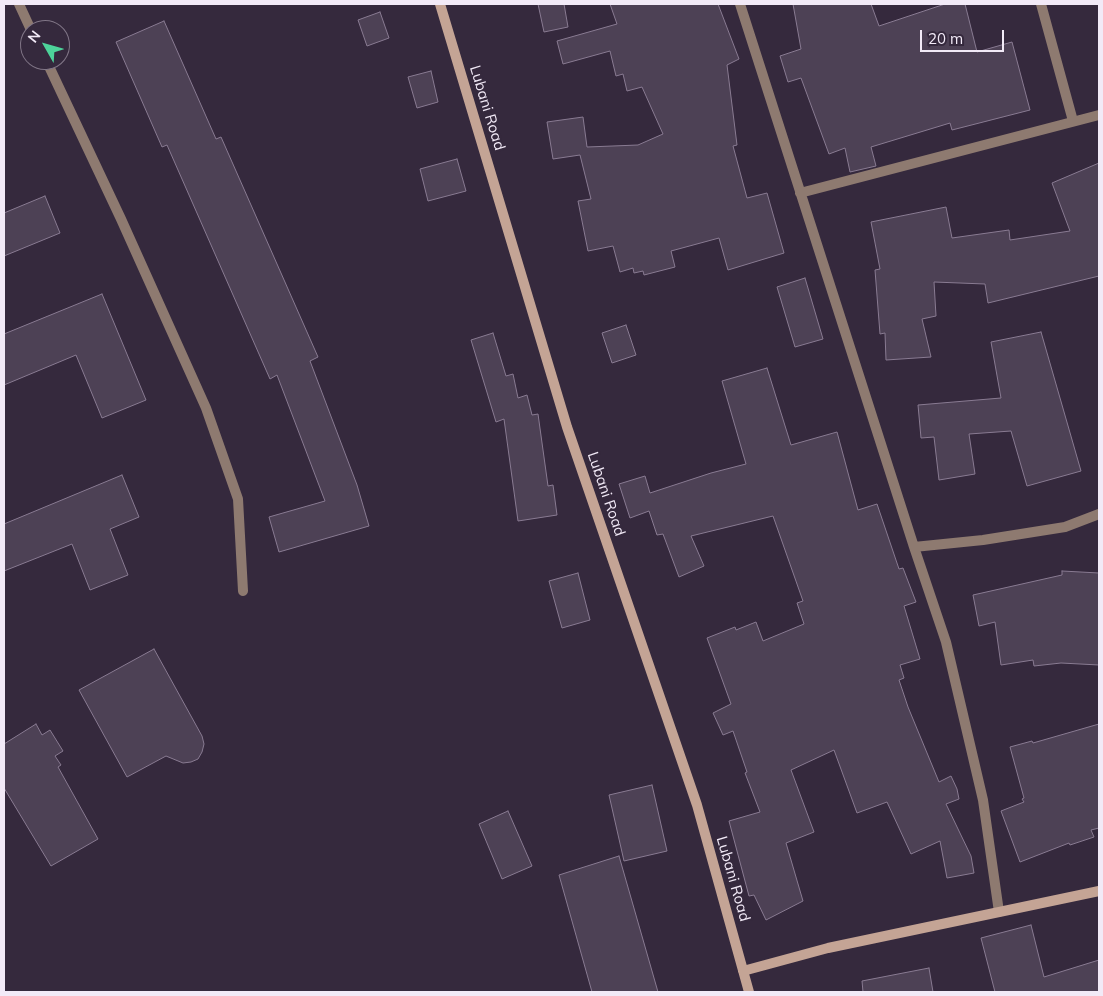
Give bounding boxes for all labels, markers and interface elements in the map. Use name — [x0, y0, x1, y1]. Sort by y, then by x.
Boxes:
north arrow — [20, 20, 70, 70]
scale bar — [923, 20, 1007, 52]
text: N — [24, 27, 44, 46]
text: 20 m — [928, 29, 963, 48]
street label: Lubani Road — [466, 63, 508, 153]
street label: Lubani Road — [583, 450, 629, 538]
street label: Lubani Road — [712, 834, 754, 924]

